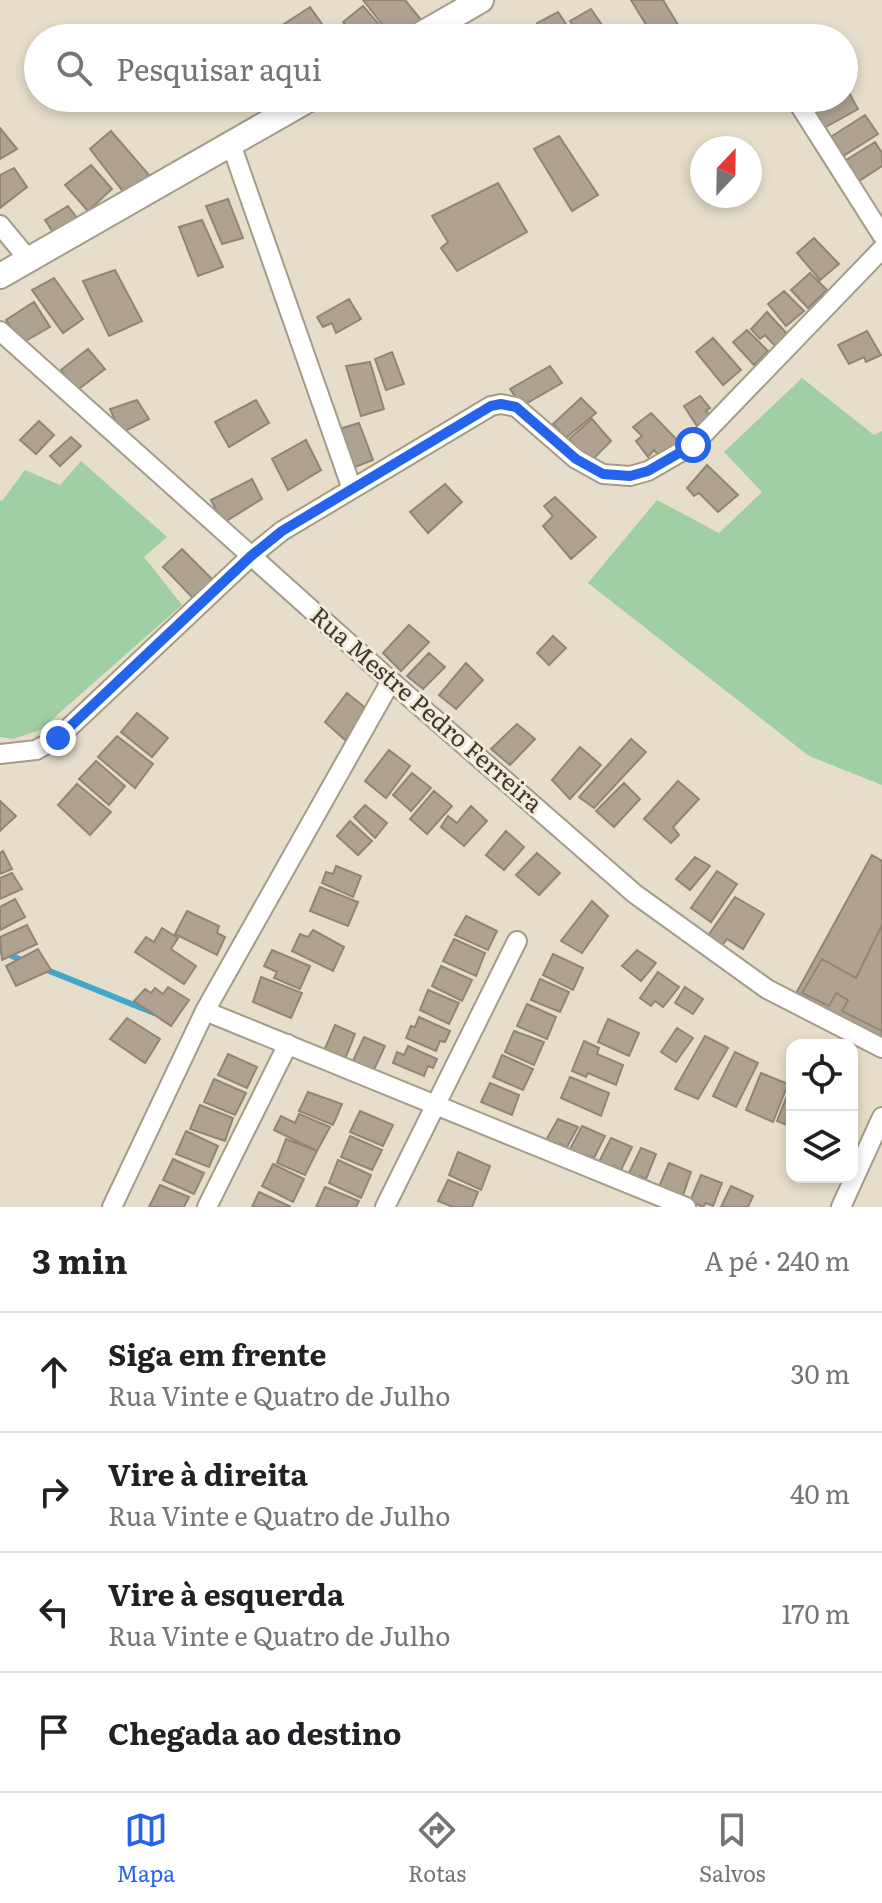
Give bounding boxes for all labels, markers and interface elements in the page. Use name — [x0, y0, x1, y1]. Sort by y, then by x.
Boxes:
search box — [24, 24, 858, 112]
icon: search — [52, 46, 96, 90]
text: Pesquisar aqui — [116, 46, 322, 90]
north arrow — [690, 136, 762, 208]
route start — [675, 427, 711, 463]
street label: Rua Mestre Pedro Ferreira — [304, 597, 552, 819]
route end — [40, 720, 76, 756]
map controls — [786, 1039, 858, 1183]
button: locate — [786, 1039, 858, 1111]
button: layers — [786, 1111, 858, 1183]
text: 3 min — [32, 1234, 128, 1284]
text: A pé · 240 m — [704, 1240, 850, 1279]
text: Siga em frente — [108, 1331, 327, 1375]
icon: ahead — [32, 1350, 76, 1394]
text: 30 m — [790, 1353, 850, 1392]
text: Rua Vinte e Quatro de Julho — [108, 1375, 451, 1414]
text: Vire à direita — [108, 1451, 308, 1495]
icon: right — [32, 1470, 76, 1514]
text: 40 m — [790, 1473, 850, 1512]
text: Rua Vinte e Quatro de Julho — [108, 1495, 451, 1534]
text: Vire à esquerda — [108, 1571, 344, 1615]
icon: left — [32, 1590, 76, 1634]
text: 170 m — [782, 1593, 850, 1632]
text: Rua Vinte e Quatro de Julho — [108, 1615, 451, 1654]
icon: arrive — [32, 1710, 76, 1754]
text: Chegada ao destino — [108, 1710, 401, 1754]
tab: Mapa — [116, 1808, 175, 1889]
tab: Rotas — [408, 1808, 466, 1889]
tab: Salvos — [699, 1808, 766, 1889]

